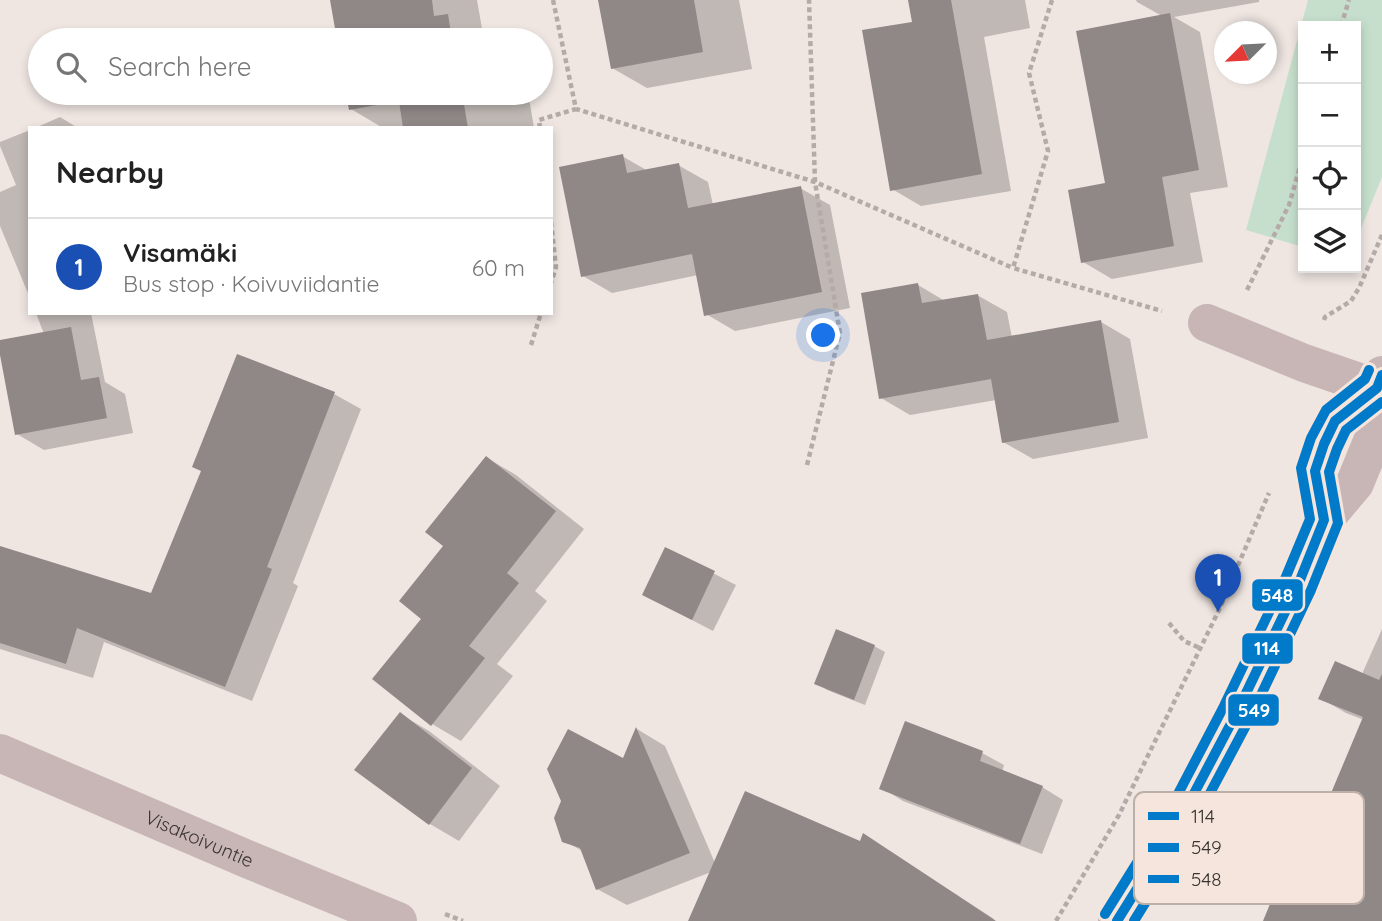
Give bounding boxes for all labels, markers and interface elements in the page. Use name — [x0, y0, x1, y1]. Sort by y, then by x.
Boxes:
north arrow — [1214, 21, 1277, 84]
map controls — [1298, 21, 1361, 273]
button: + — [1298, 21, 1361, 84]
search box — [28, 28, 553, 105]
icon: search — [52, 48, 90, 86]
text: Search here — [108, 50, 252, 83]
button: − — [1298, 84, 1361, 147]
button: locate — [1298, 147, 1361, 210]
text: Nearby — [56, 153, 164, 191]
button: layers — [1298, 210, 1361, 273]
text: Visamäki — [123, 236, 237, 269]
text: 1 — [75, 253, 83, 282]
text: 60 m — [472, 253, 525, 282]
text: Bus stop · Koivuviidantie — [123, 269, 379, 298]
your location — [806, 318, 840, 352]
pin: 1 — [1195, 554, 1241, 612]
line badge: 548 — [1251, 578, 1304, 612]
text: 548 — [1261, 583, 1293, 607]
line badge: 114 — [1241, 632, 1294, 665]
text: 114 — [1254, 636, 1280, 660]
line badge: 549 — [1227, 693, 1280, 727]
text: 549 — [1238, 698, 1270, 722]
legend — [1134, 792, 1364, 904]
text: 114 — [1191, 804, 1215, 828]
street label: Visakoivuntie — [141, 805, 257, 872]
text: 549 — [1191, 835, 1222, 859]
text: 548 — [1191, 867, 1222, 891]

